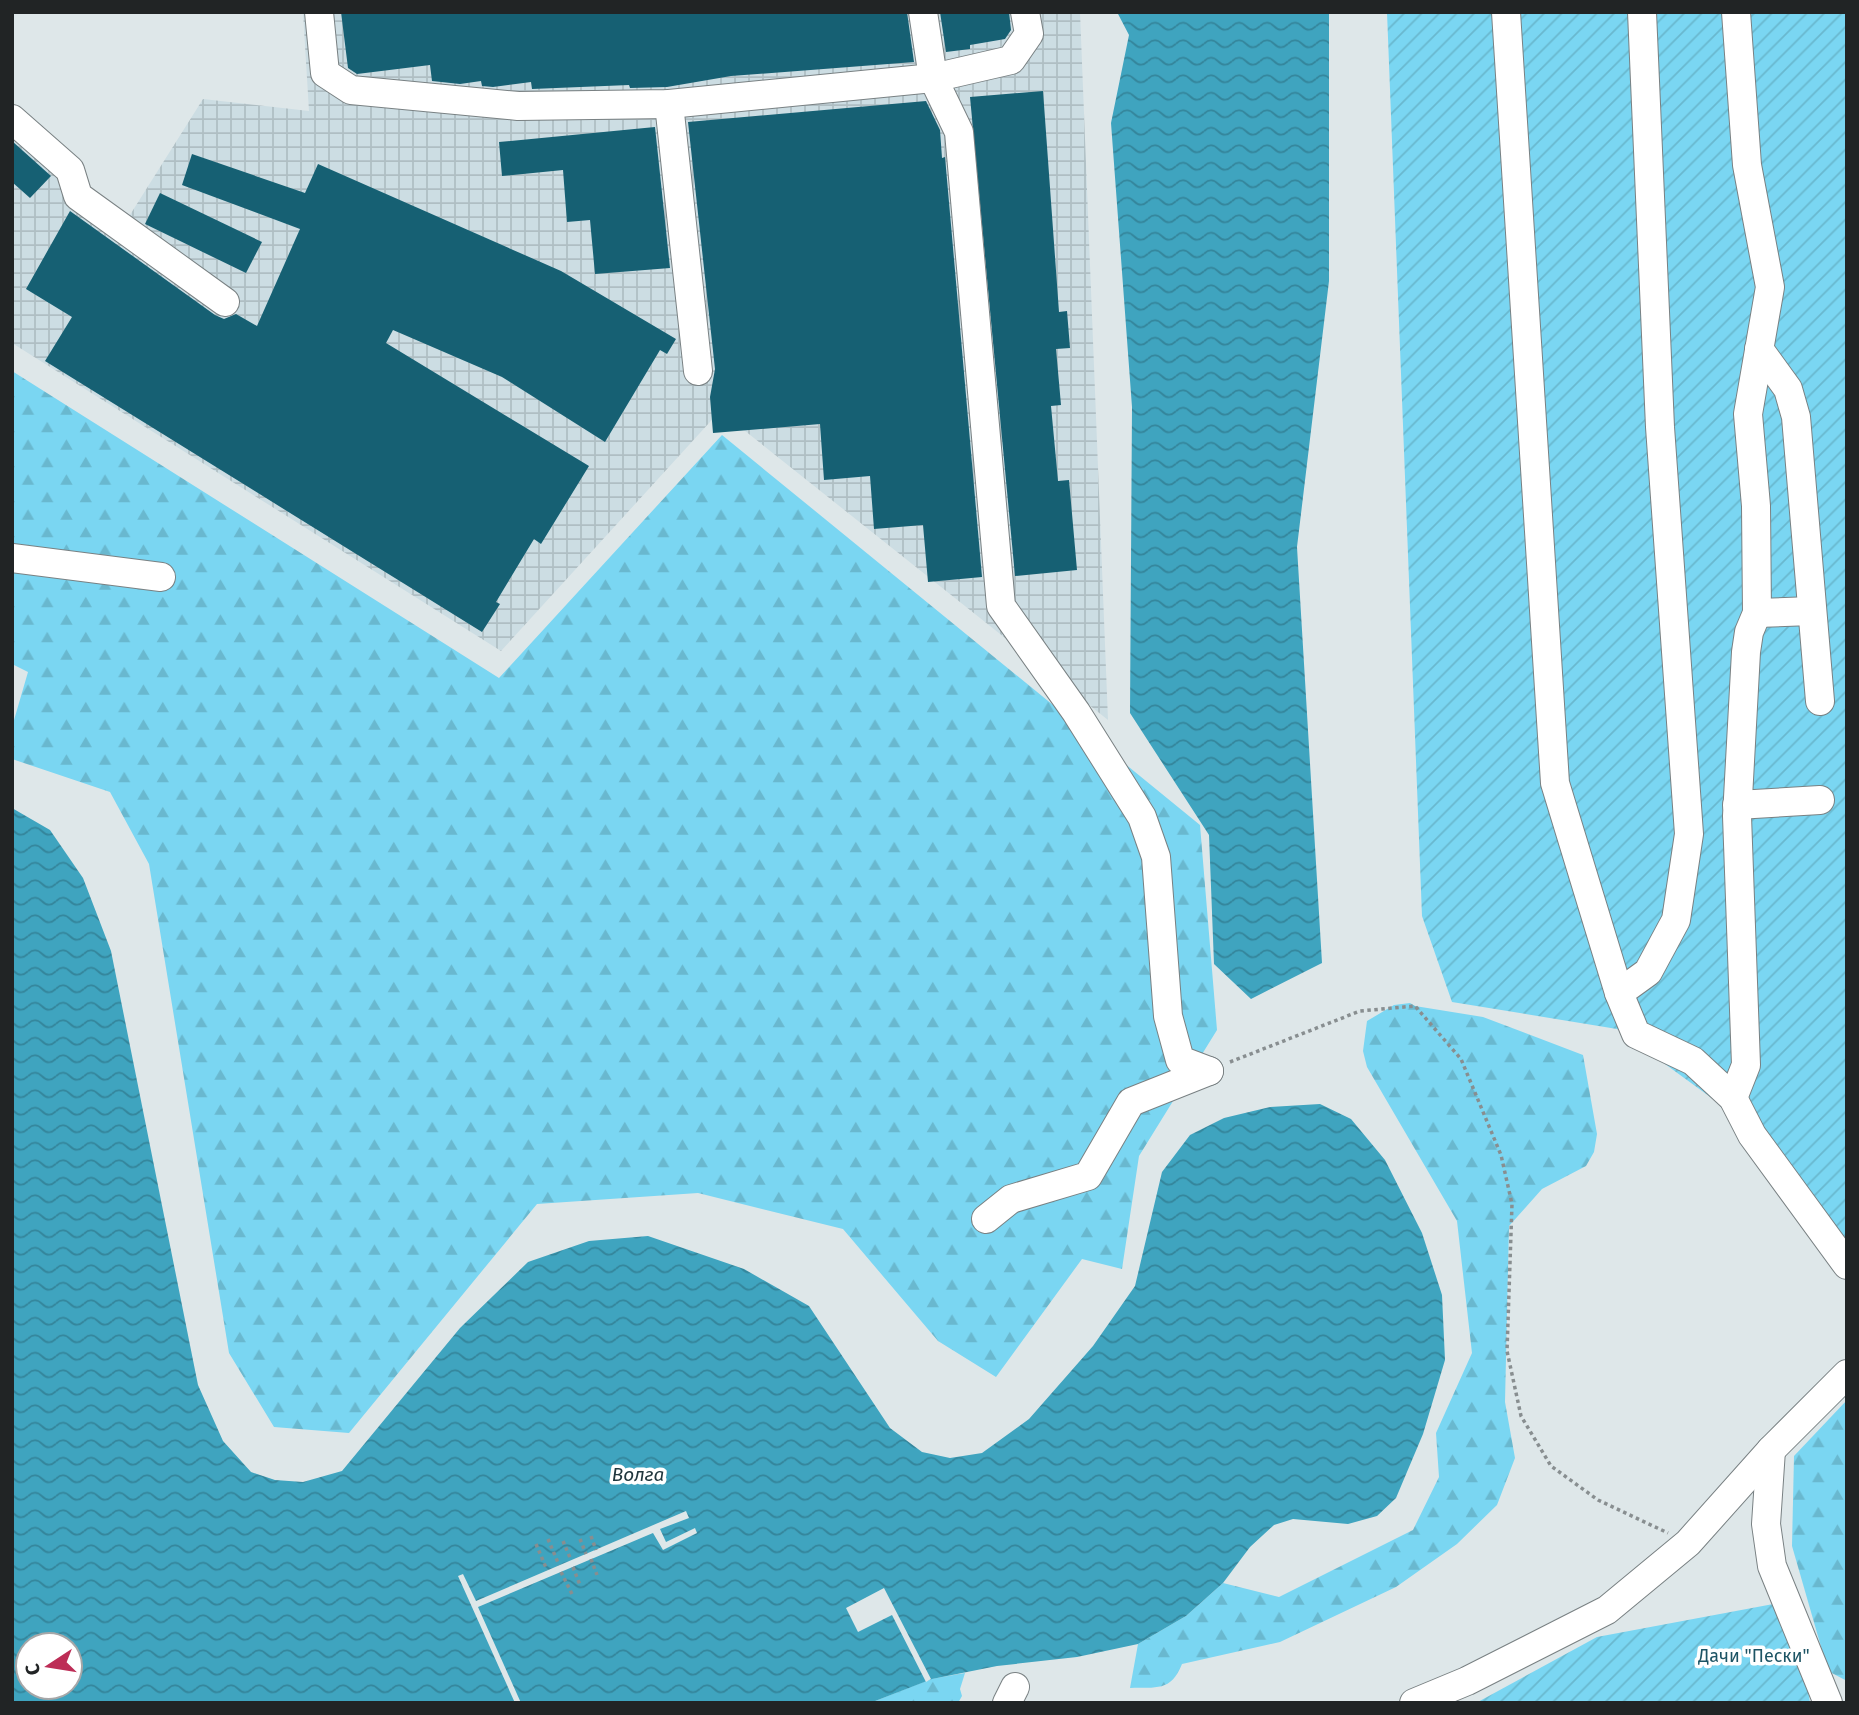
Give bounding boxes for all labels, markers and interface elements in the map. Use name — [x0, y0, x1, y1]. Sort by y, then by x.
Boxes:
water label: Волга — [612, 1463, 664, 1486]
north arrow — [14, 1631, 84, 1701]
park label: Дачи "Пески" — [1697, 1645, 1810, 1667]
text: С — [20, 1662, 45, 1677]

